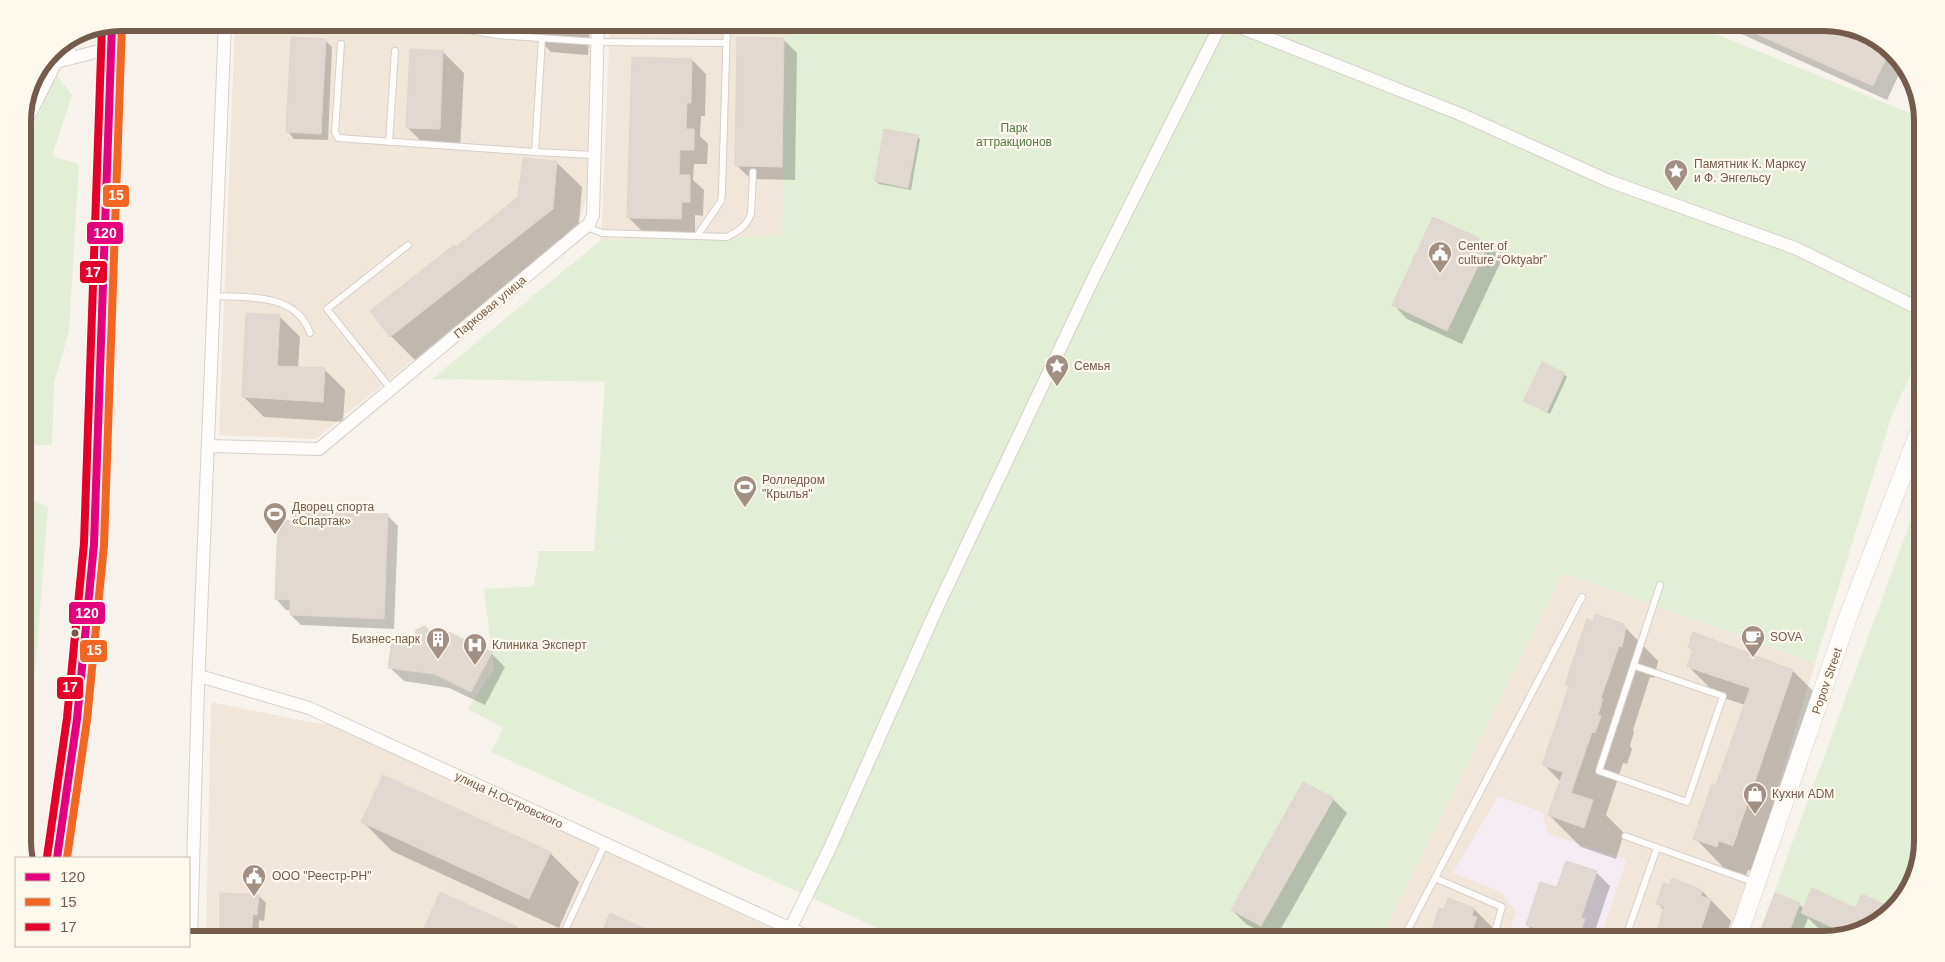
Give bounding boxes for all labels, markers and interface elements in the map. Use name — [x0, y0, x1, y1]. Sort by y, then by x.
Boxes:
park label: Парк аттракционов — [976, 121, 1052, 149]
place label: Памятник К. Марксу и Ф. Энгельсу — [1694, 157, 1806, 185]
place icon: Памятник К. Марксу и Ф. Энгельсу — [1663, 158, 1689, 192]
line badge: 15 — [102, 184, 130, 208]
text: 15 — [108, 187, 124, 203]
line badge: 120 — [86, 221, 124, 245]
text: 120 — [93, 225, 117, 241]
place label: Center of culture “Oktyabr” — [1458, 239, 1547, 267]
public building icon: Center of culture “Oktyabr” — [1427, 240, 1453, 274]
line badge: 17 — [79, 260, 108, 284]
text: 17 — [85, 264, 101, 280]
street label: Парковая улица — [451, 273, 529, 341]
place icon: Семья — [1044, 353, 1070, 387]
place label: Семья — [1074, 359, 1110, 373]
place label: Ролледром "Крылья" — [762, 473, 825, 501]
sports icon: Ролледром "Крылья" — [732, 474, 758, 508]
place label: Дворец спорта «Спартак» — [292, 500, 375, 528]
sports icon: Дворец спорта «Спартак» — [262, 501, 288, 535]
line badge: 120 — [68, 601, 106, 625]
text: 120 — [75, 605, 99, 621]
cafe icon: SOVA — [1740, 624, 1766, 658]
building icon: Бизнес-парк — [425, 626, 451, 660]
unlabelled marker — [70, 628, 80, 638]
place label: SOVA — [1770, 630, 1802, 644]
place label: Бизнес-парк — [352, 632, 421, 646]
hospital icon: Клиника Эксперт — [462, 632, 488, 666]
place label: Клиника Эксперт — [492, 638, 587, 652]
line badge: 15 — [79, 639, 108, 663]
text: 15 — [86, 642, 102, 658]
street label: Popov Street — [1809, 645, 1845, 716]
line badge: 17 — [56, 676, 84, 700]
text: 17 — [62, 679, 78, 695]
street label: улица Н.Островского — [453, 769, 566, 831]
shop icon: Кухни ADM — [1742, 781, 1768, 815]
place label: Кухни ADM — [1772, 787, 1834, 801]
legend — [15, 857, 190, 947]
public building icon: ООО "Реестр-РН" — [241, 863, 267, 897]
text: 120 — [60, 868, 85, 885]
place label: ООО "Реестр-РН" — [272, 869, 372, 883]
text: 15 — [60, 893, 77, 910]
text: 17 — [60, 918, 77, 935]

